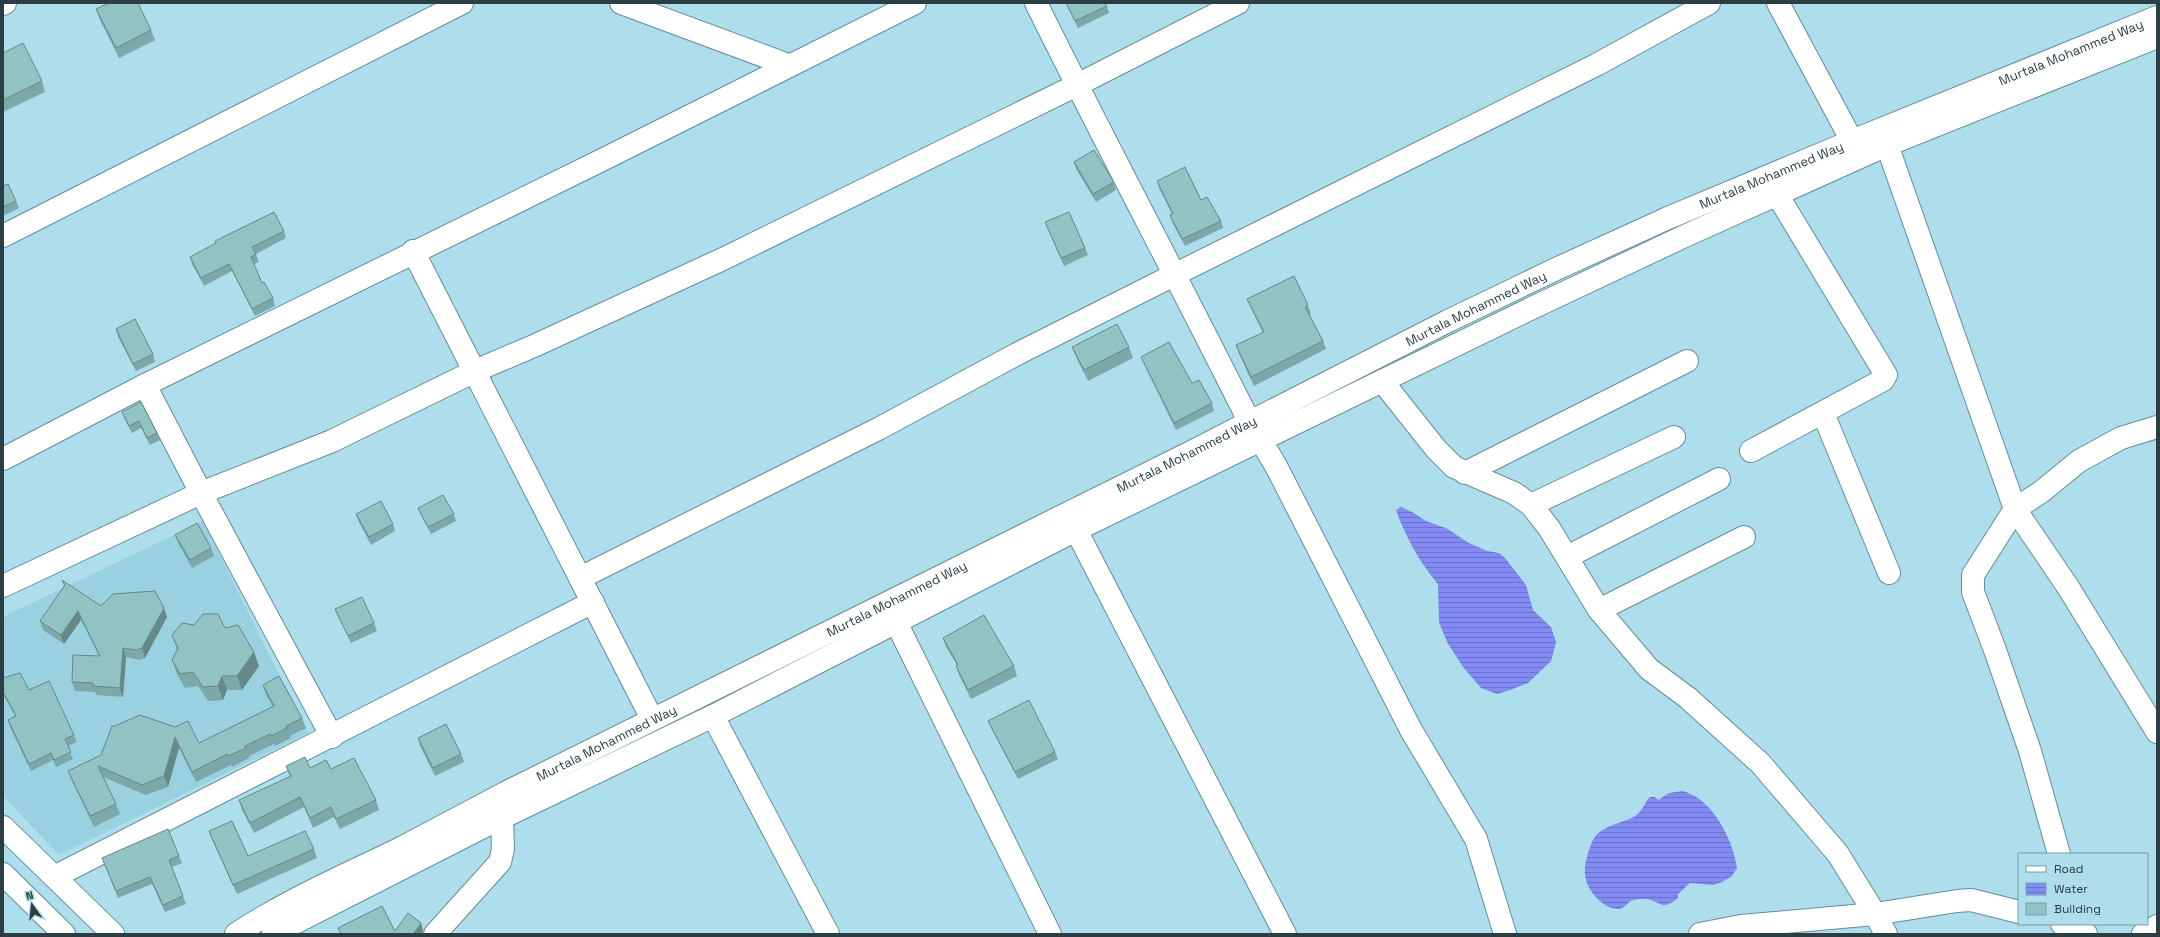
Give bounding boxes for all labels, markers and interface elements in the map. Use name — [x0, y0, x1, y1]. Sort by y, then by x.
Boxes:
street label: Murtala Mohammed Way — [1996, 15, 2146, 89]
street label: Murtala Mohammed Way — [1696, 137, 1846, 213]
street label: Murtala Mohammed Way — [1403, 267, 1549, 350]
street label: Murtala Mohammed Way — [1114, 412, 1259, 496]
street label: Murtala Mohammed Way — [823, 556, 969, 640]
street label: Murtala Mohammed Way — [533, 701, 679, 785]
legend — [2018, 853, 2148, 925]
text: Road — [2054, 861, 2083, 877]
text: Water — [2054, 881, 2088, 897]
north arrow — [12, 885, 52, 925]
text: N — [24, 888, 35, 903]
text: Building — [2054, 901, 2101, 917]

